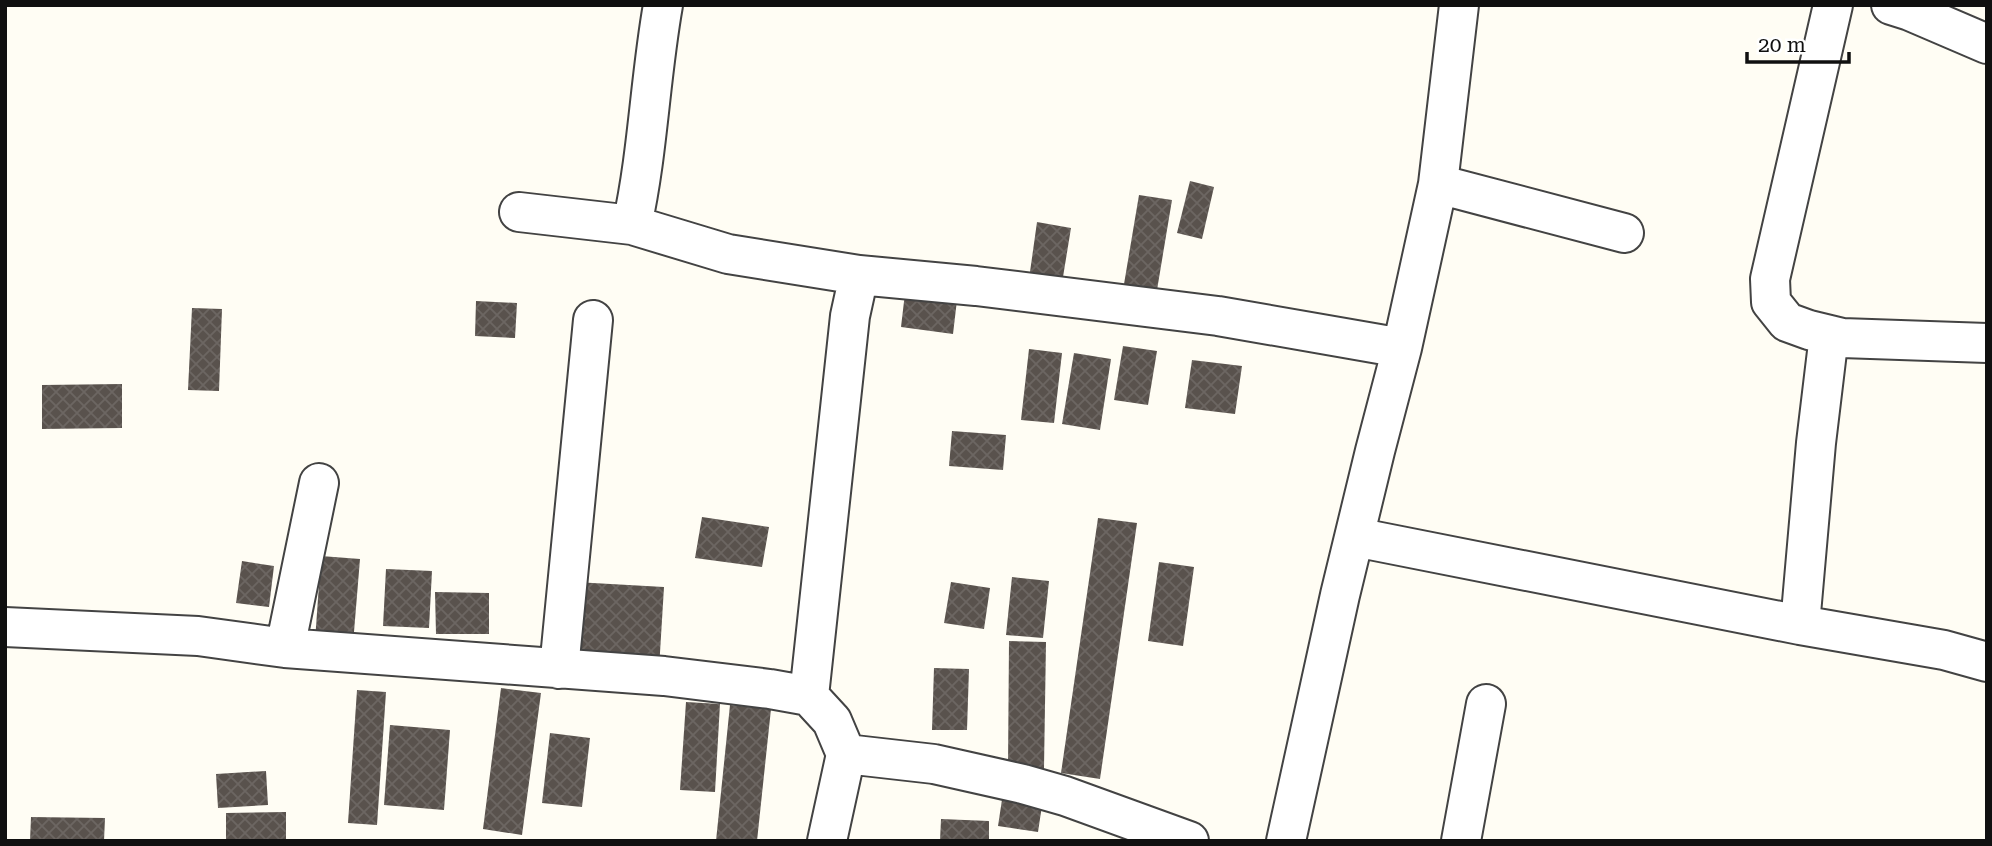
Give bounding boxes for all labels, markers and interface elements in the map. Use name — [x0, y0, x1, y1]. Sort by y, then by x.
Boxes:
scale bar — [1747, 21, 1848, 65]
text: 20 m — [1758, 33, 1806, 57]

